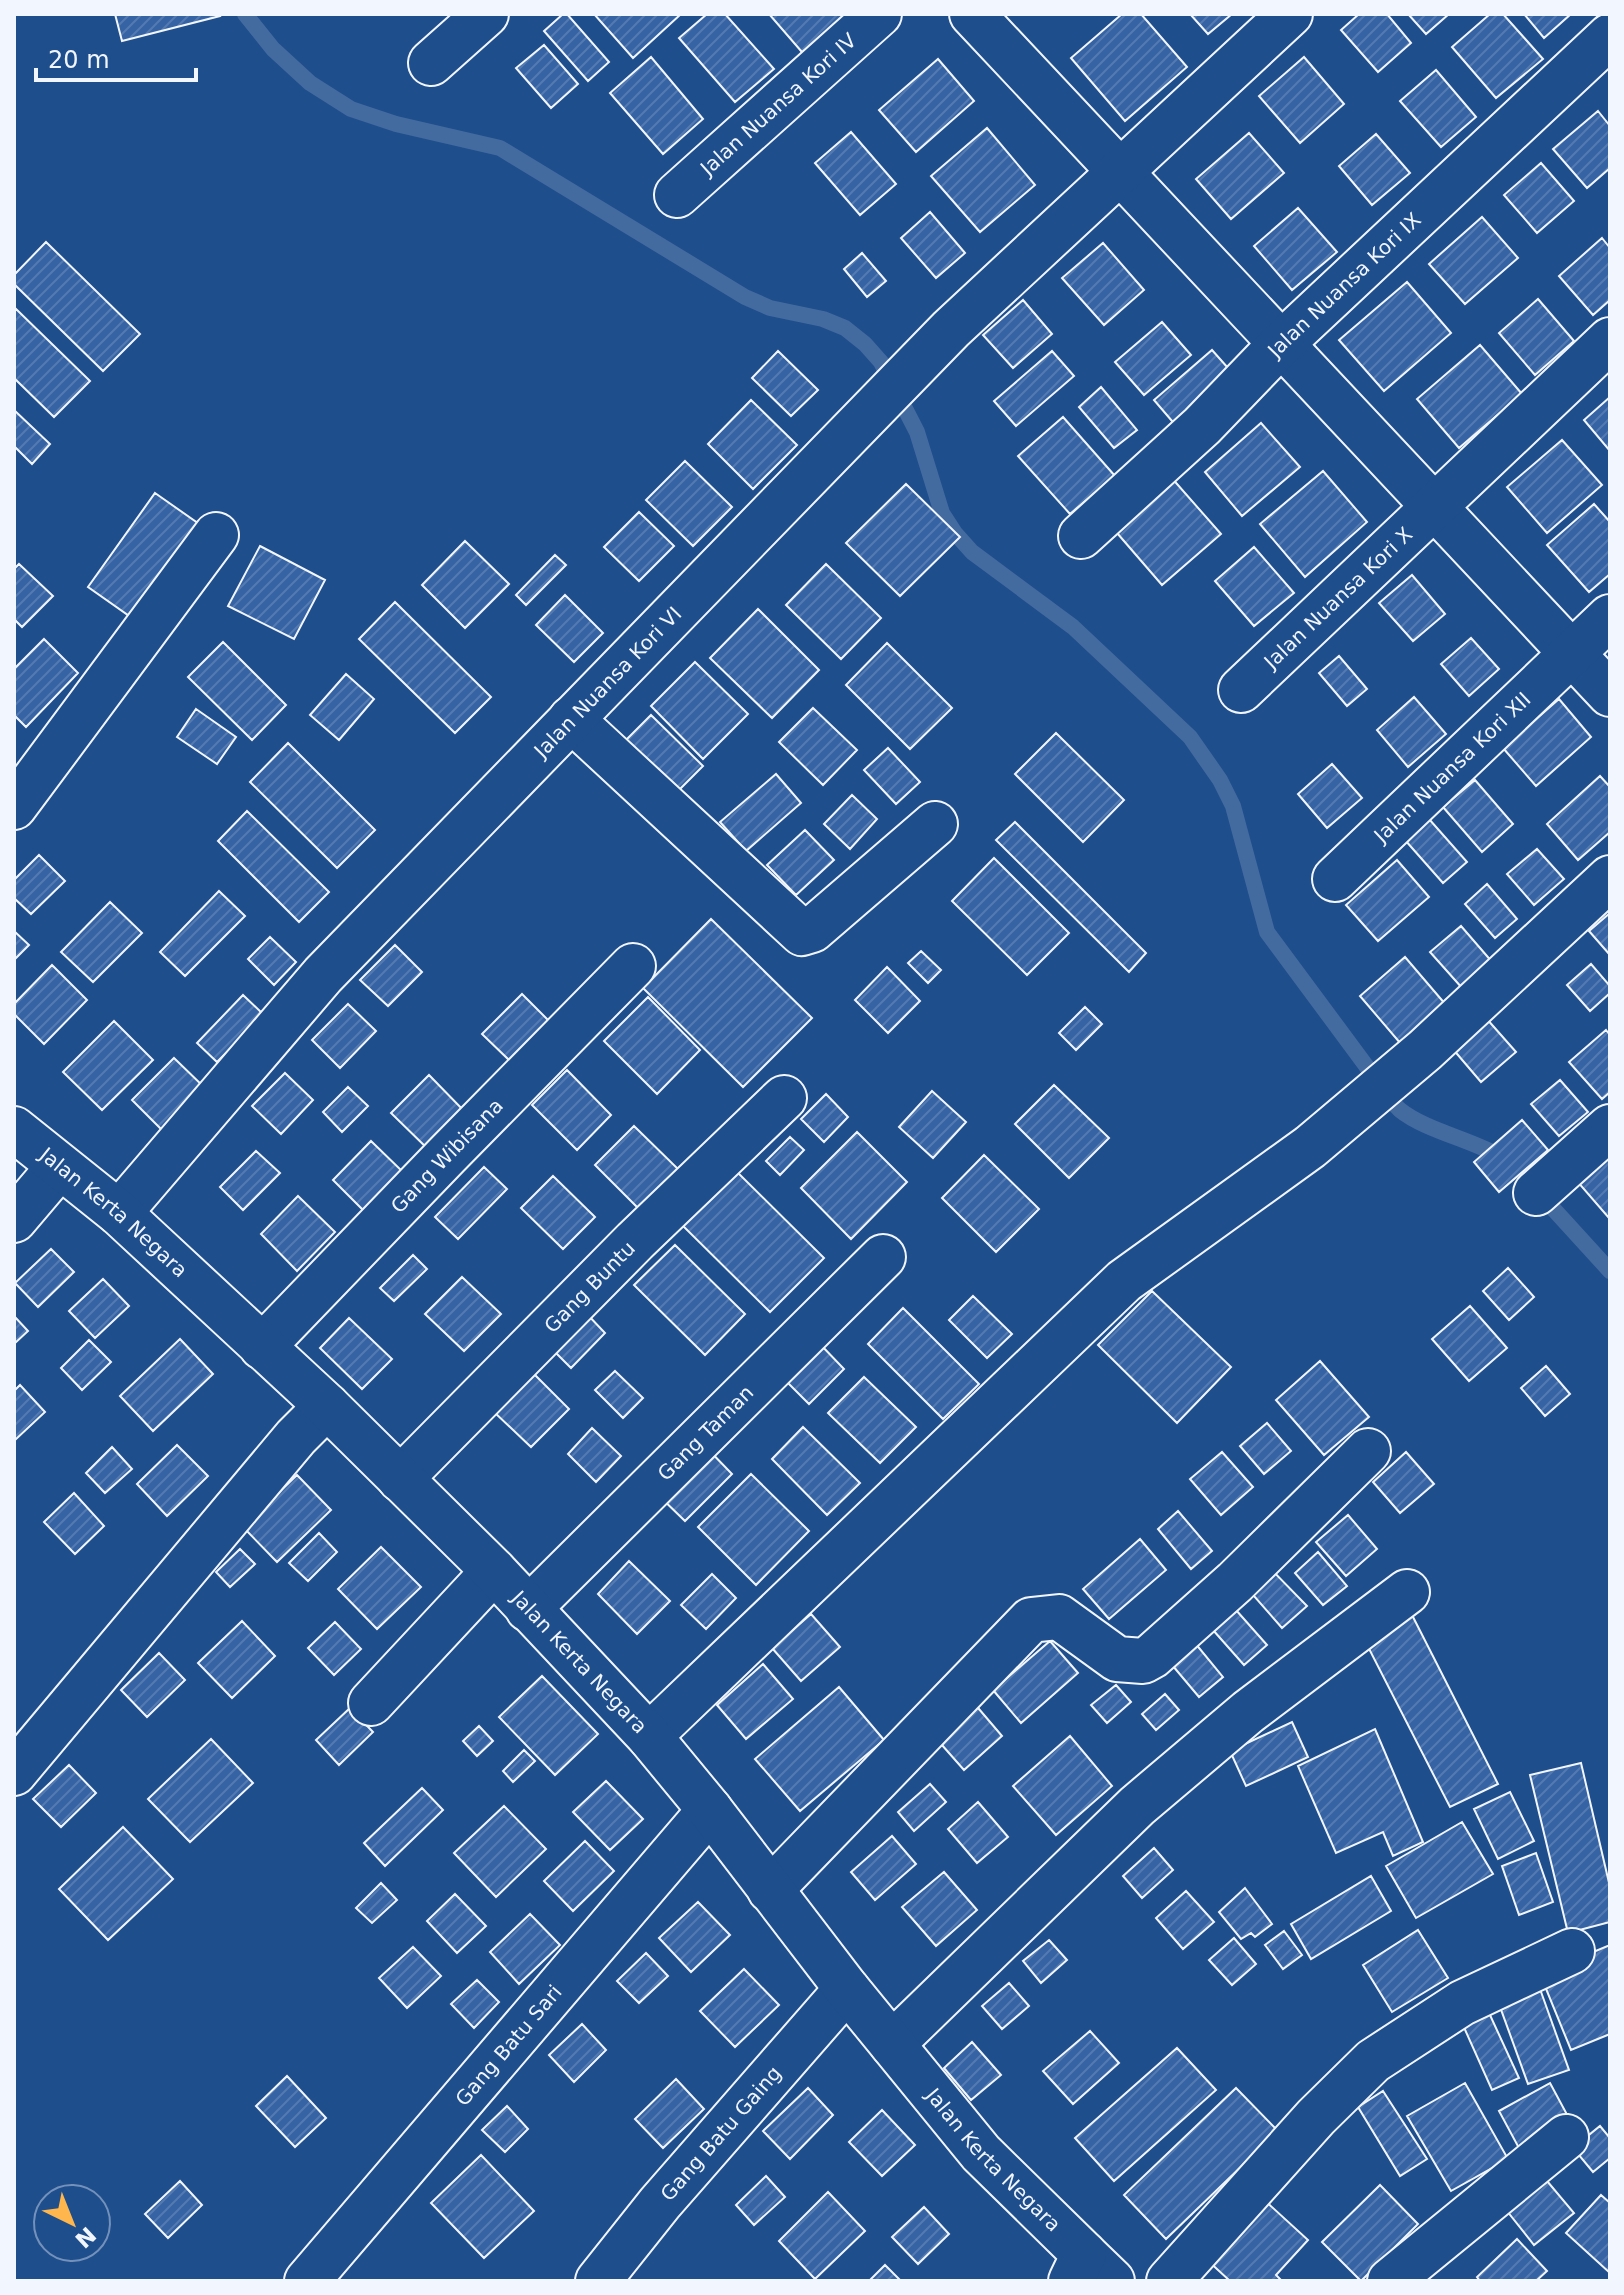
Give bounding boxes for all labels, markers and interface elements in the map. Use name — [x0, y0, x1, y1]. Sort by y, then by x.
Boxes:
street label: Jalan Nuansa Kori IV — [694, 28, 861, 182]
scale bar — [36, 32, 196, 82]
text: 20 m — [48, 46, 110, 74]
street label: Jalan Nuansa Kori IX — [1261, 207, 1426, 364]
street label: Jalan Nuansa Kori X — [1258, 522, 1417, 675]
street label: Jalan Nuansa Kori VI — [528, 602, 686, 764]
street label: Jalan Nuansa Kori XII — [1368, 687, 1535, 849]
street label: Gang Wibisana — [386, 1093, 508, 1218]
street label: Jalan Kerta Negara — [33, 1141, 192, 1282]
street label: Gang Buntu — [539, 1236, 640, 1338]
street label: Gang Taman — [653, 1380, 758, 1486]
street label: Jalan Kerta Negara — [505, 1584, 652, 1738]
street label: Gang Batu Sari — [450, 1980, 567, 2111]
street label: Gang Batu Gaing — [655, 2061, 786, 2206]
street label: Jalan Kerta Negara — [920, 2082, 1066, 2236]
north arrow — [32, 2183, 112, 2263]
text: N — [70, 2222, 101, 2253]

